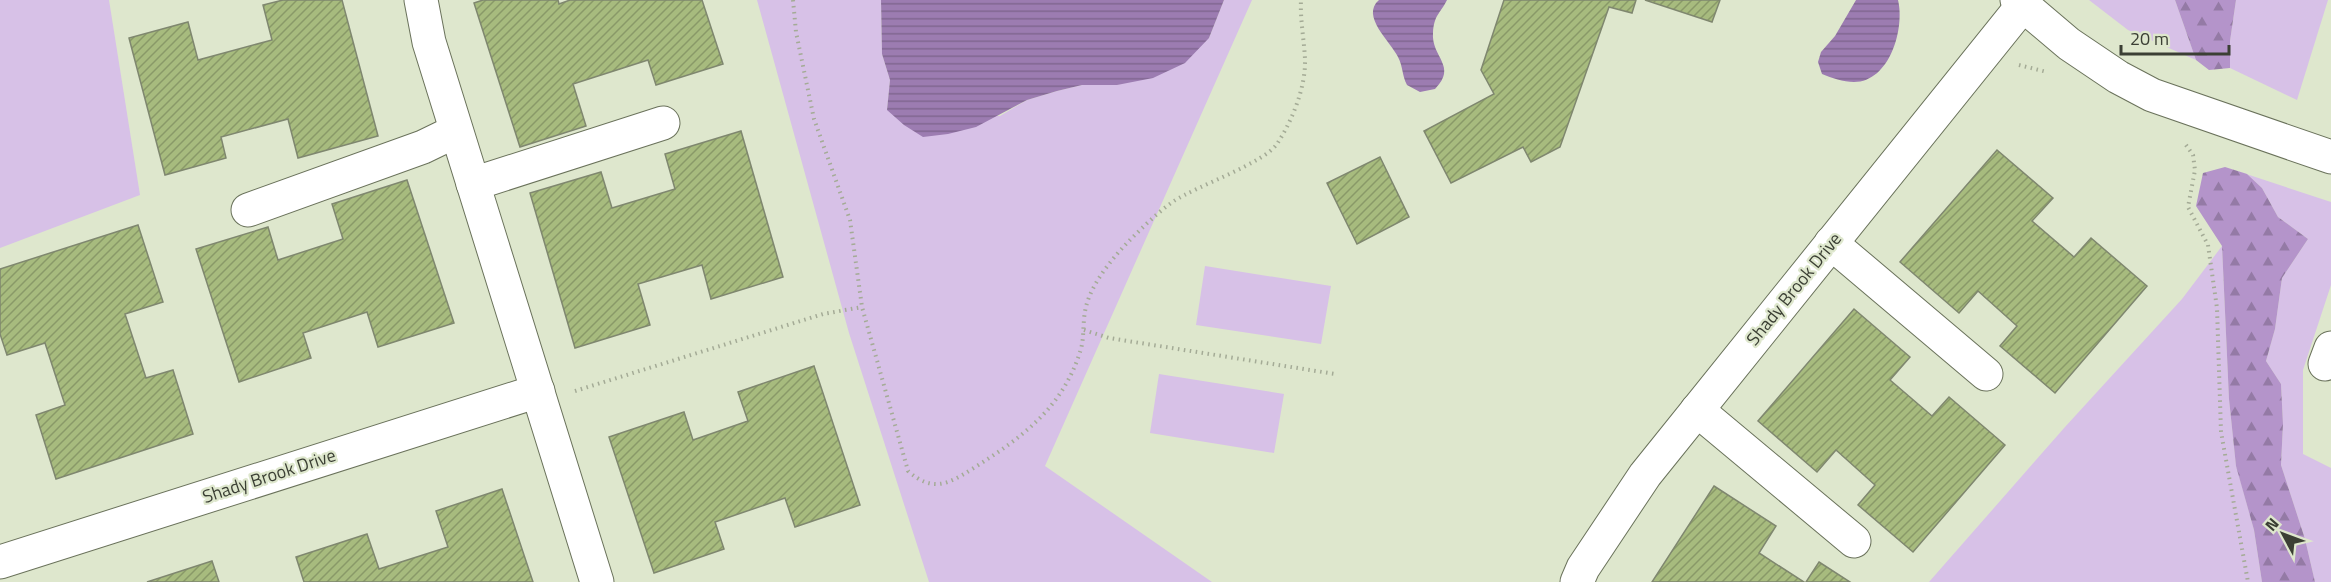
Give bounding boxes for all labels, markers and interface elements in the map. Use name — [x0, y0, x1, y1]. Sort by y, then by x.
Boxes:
scale bar — [2121, 18, 2229, 56]
text: 20 m — [2130, 25, 2169, 52]
street label: Shady Brook Drive — [1739, 226, 1848, 351]
street label: Shady Brook Drive — [199, 441, 339, 510]
north arrow — [2253, 504, 2313, 564]
text: N — [2259, 512, 2284, 536]

